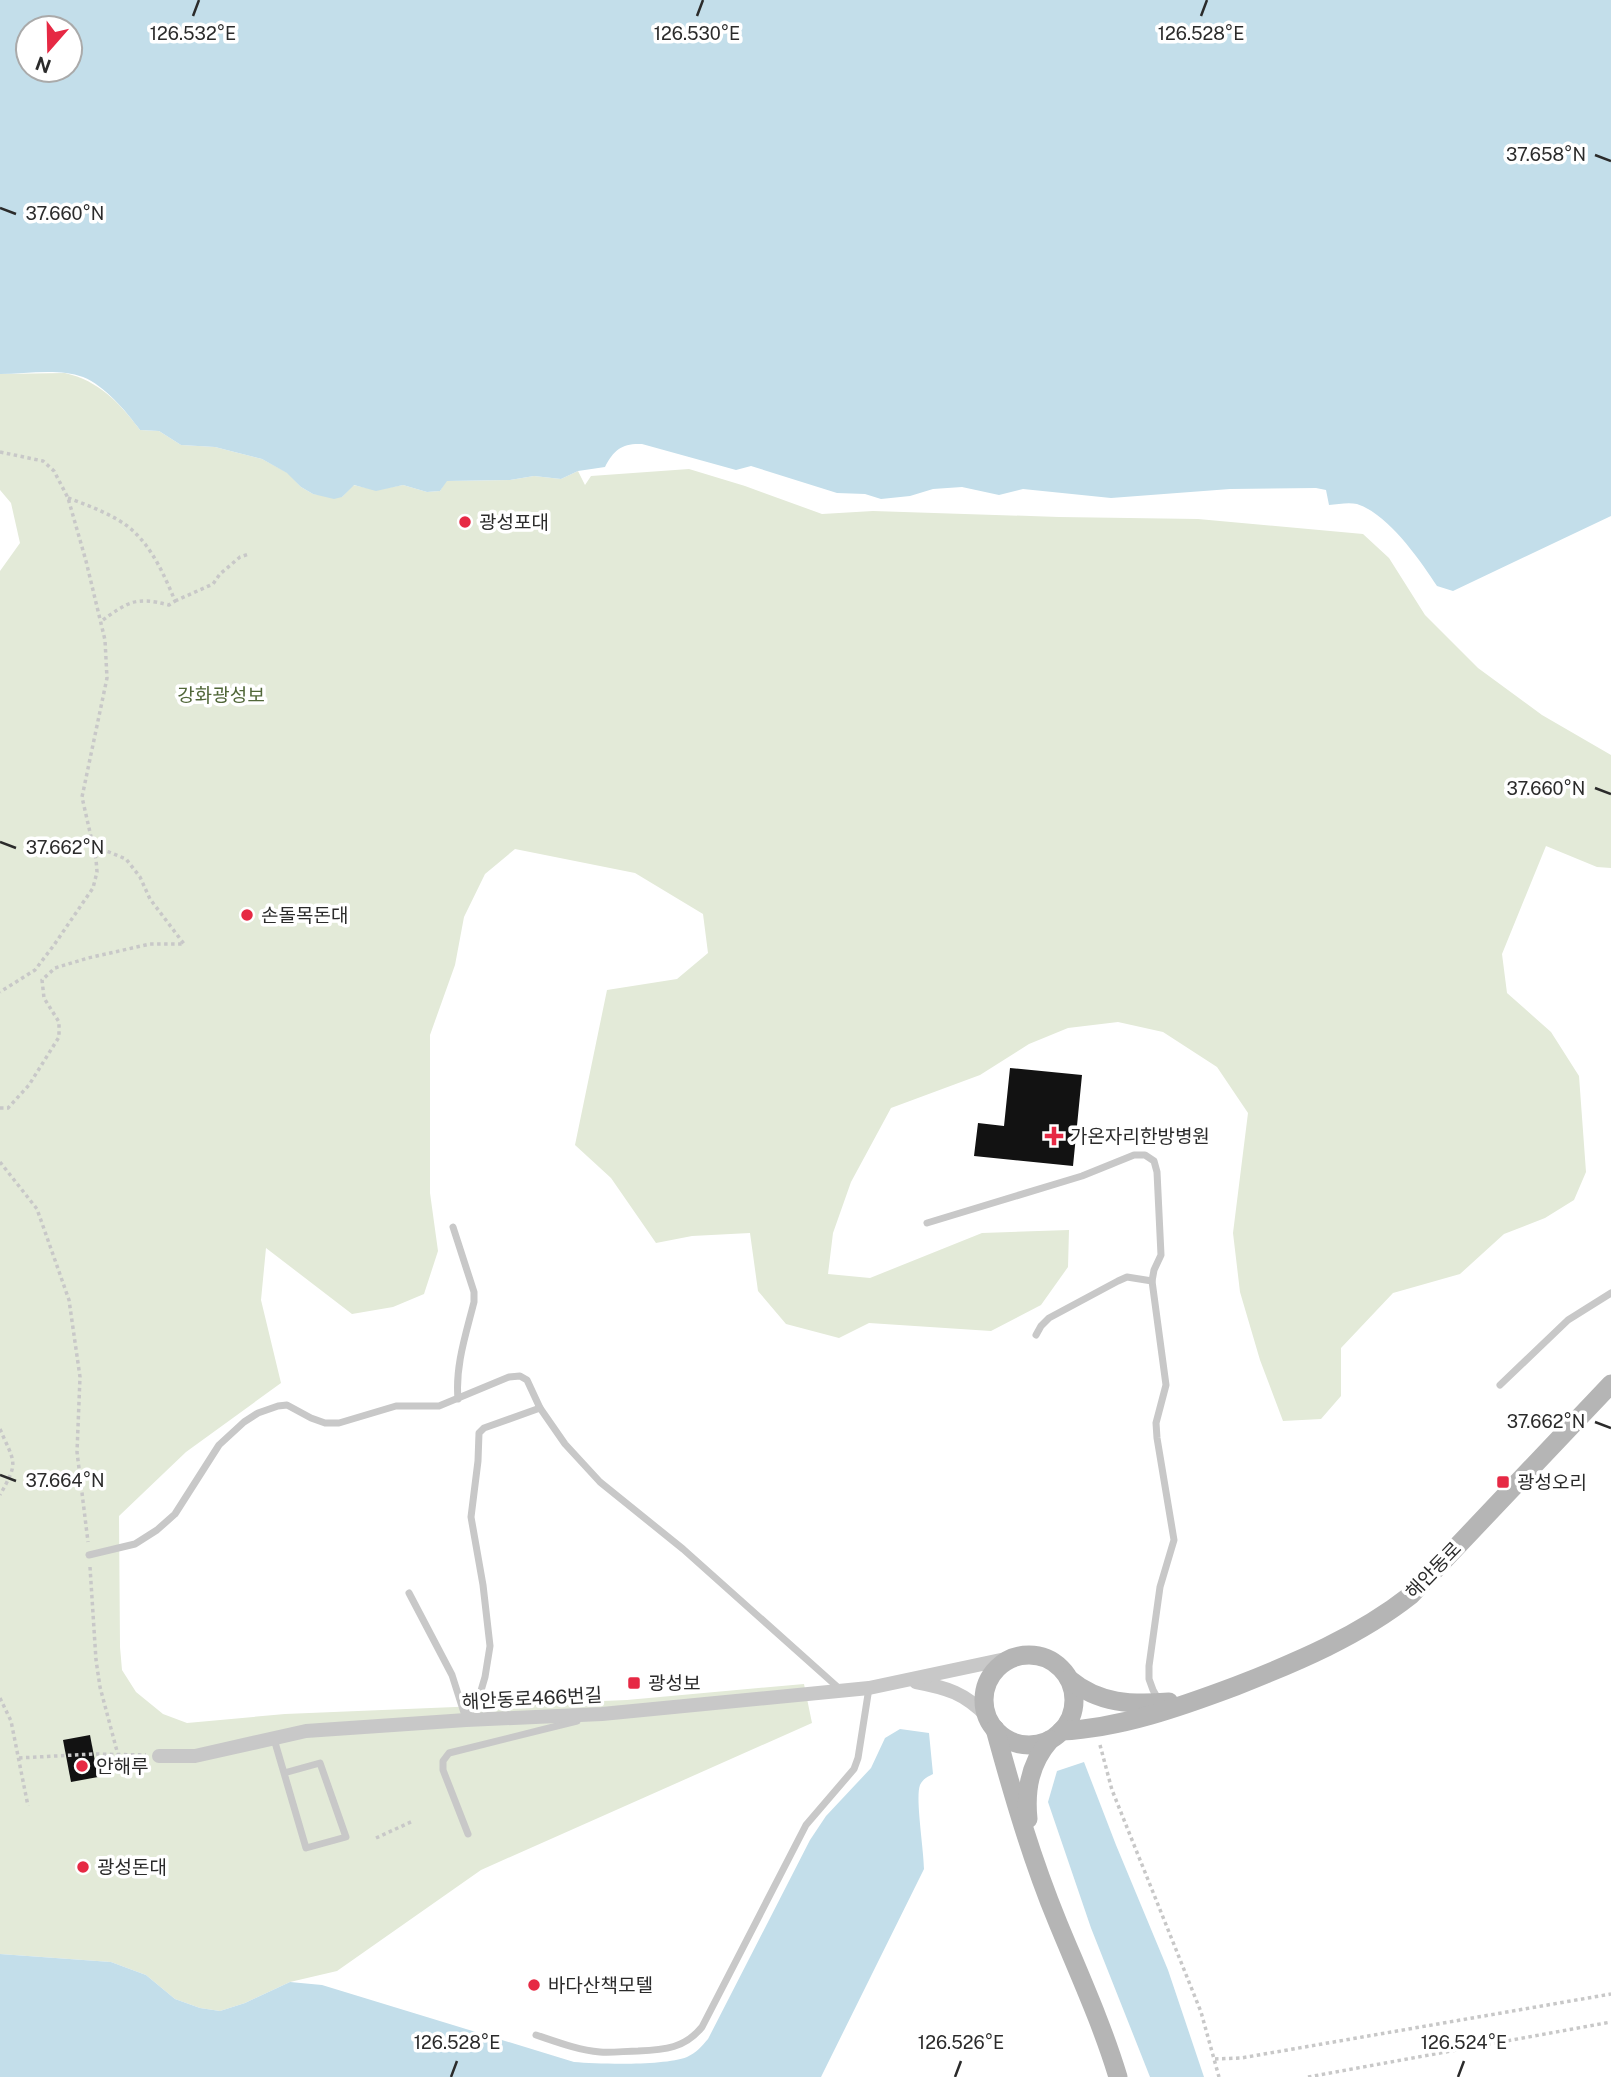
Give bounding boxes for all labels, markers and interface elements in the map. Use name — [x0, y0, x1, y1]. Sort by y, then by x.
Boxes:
north arrow — [14, 14, 84, 84]
text: 126.532°E — [150, 23, 236, 44]
text: 126.530°E — [654, 23, 740, 44]
text: 126.528°E — [1158, 23, 1244, 44]
text: N — [32, 52, 54, 78]
text: 37.658°N — [1506, 144, 1586, 165]
text: 37.660°N — [26, 203, 104, 224]
place label: 광성포대 — [479, 511, 549, 533]
marker: 광성포대 — [457, 514, 473, 530]
park label: 강화광성보 — [177, 684, 265, 706]
text: 37.660°N — [1507, 778, 1585, 799]
text: 37.662°N — [26, 837, 104, 858]
place label: 손돌목돈대 — [261, 904, 348, 926]
marker: 손돌목돈대 — [239, 907, 255, 923]
place label: 가온자리한방병원 — [1070, 1125, 1210, 1147]
marker: 가온자리한방병원 — [1044, 1126, 1064, 1146]
text: 37.662°N — [1507, 1411, 1585, 1432]
text: 37.664°N — [25, 1470, 105, 1491]
place label: 광성오리 — [1517, 1471, 1587, 1493]
marker: 광성오리 — [1495, 1474, 1511, 1490]
street label: 해안동로 — [1401, 1537, 1465, 1603]
place label: 광성보 — [648, 1672, 700, 1694]
marker: 광성보 — [626, 1675, 642, 1691]
street label: 해안동로466번길 — [461, 1683, 603, 1713]
place label: 안해루 — [96, 1755, 148, 1777]
marker: 안해루 — [74, 1758, 90, 1774]
place label: 광성돈대 — [97, 1856, 167, 1878]
marker: 광성돈대 — [75, 1859, 91, 1875]
place label: 바다산책모텔 — [548, 1974, 653, 1996]
marker: 바다산책모텔 — [526, 1977, 542, 1993]
text: 126.528°E — [414, 2032, 500, 2053]
text: 126.526°E — [918, 2032, 1004, 2053]
text: 126.524°E — [1421, 2032, 1507, 2053]

